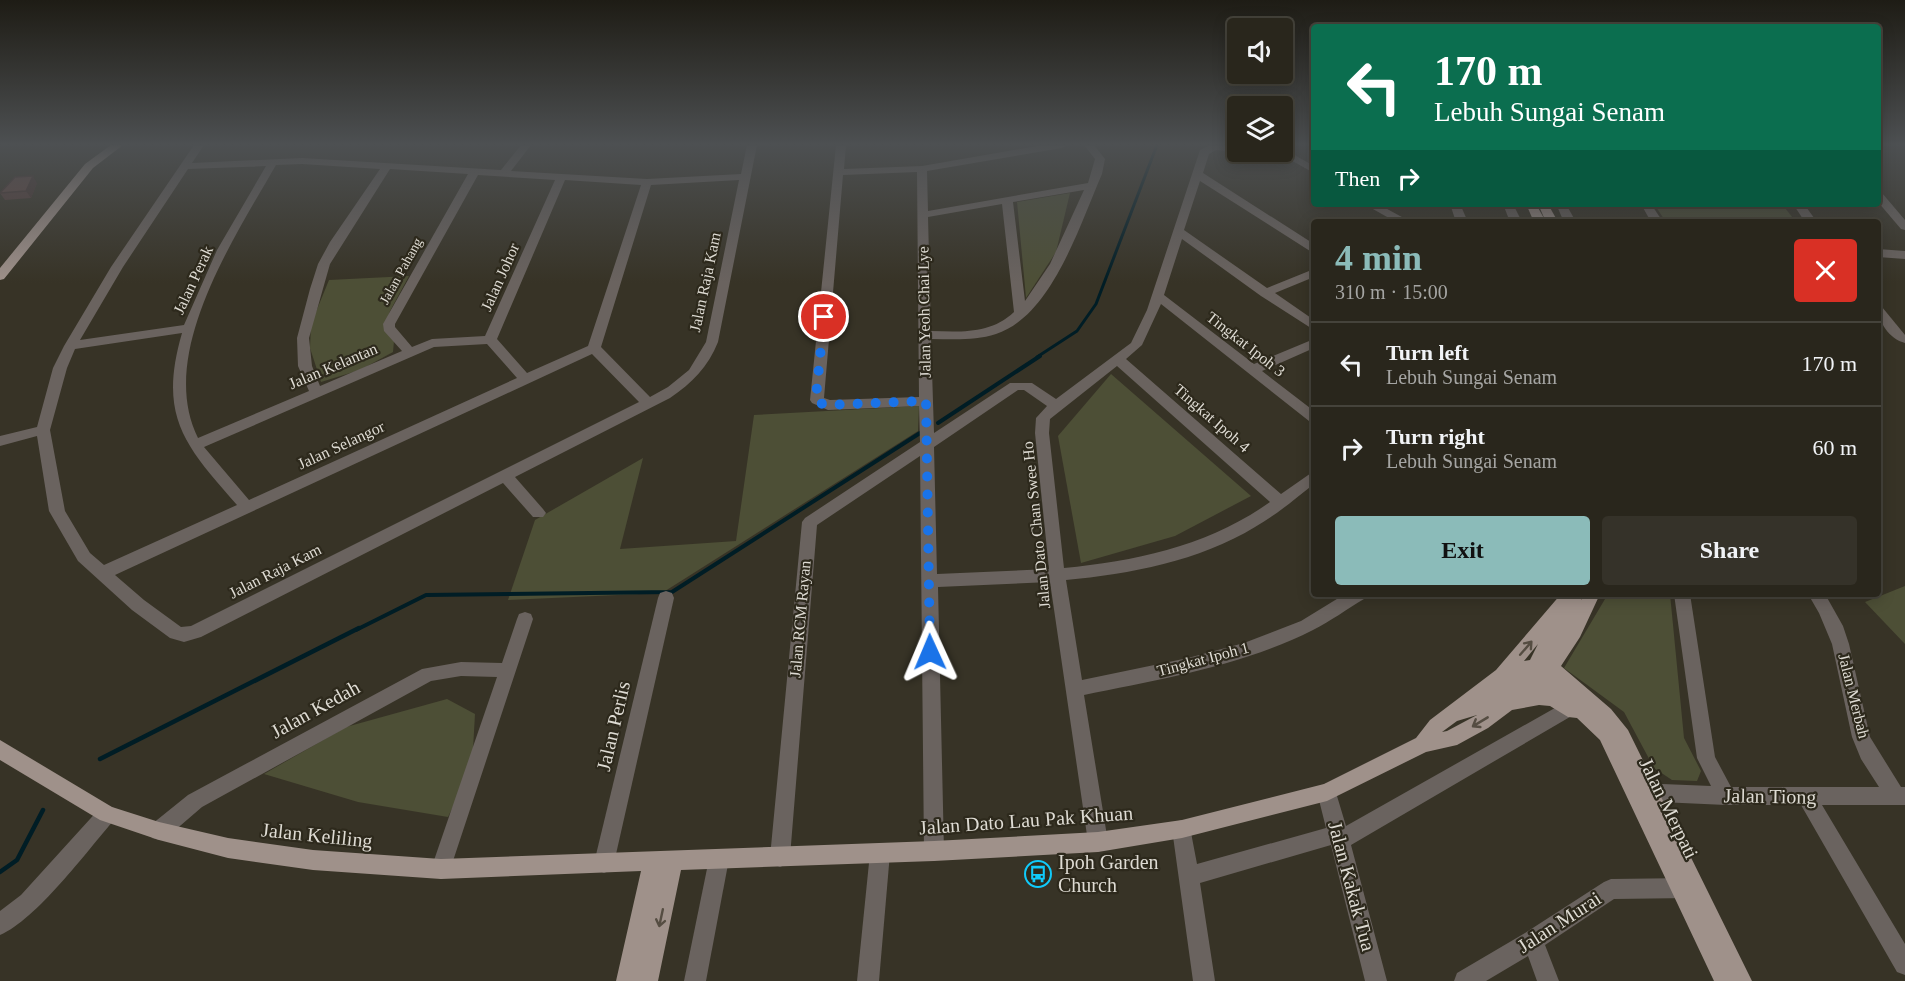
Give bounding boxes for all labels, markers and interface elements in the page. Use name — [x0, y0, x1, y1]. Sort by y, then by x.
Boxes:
map controls — [1227, 18, 1293, 162]
button: sound — [1227, 18, 1293, 84]
icon: left — [1335, 48, 1413, 126]
text: 170 m — [1434, 48, 1543, 94]
button: layers — [1227, 96, 1293, 162]
text: Lebuh Sungai Senam — [1434, 97, 1665, 127]
icon: right — [1392, 162, 1425, 195]
text: Then — [1335, 166, 1380, 191]
street label: Jalan Raja Kam — [686, 230, 725, 334]
street label: Jalan Pahang — [377, 235, 425, 307]
text: 4 min — [1335, 238, 1422, 278]
button: close — [1794, 239, 1857, 302]
street label: Jalan Johor — [478, 240, 523, 314]
street label: Jalan Perak — [170, 243, 216, 317]
street label: Jalan Yeoh Chai Lye — [914, 246, 935, 378]
text: 310 m · 15:00 — [1335, 281, 1448, 303]
pin — [798, 291, 849, 342]
icon: arrive — [807, 300, 840, 333]
street label: Tingkat Ipoh 3 — [1203, 308, 1288, 381]
street label: Jalan Kelantan — [286, 340, 380, 392]
text: Turn left — [1386, 340, 1469, 365]
icon: left — [1335, 348, 1368, 381]
text: 170 m — [1801, 351, 1857, 376]
text: Lebuh Sungai Senam — [1386, 366, 1557, 388]
street label: Tingkat Ipoh 4 — [1170, 381, 1253, 456]
street label: Jalan Selangor — [295, 417, 388, 473]
text: Turn right — [1386, 424, 1485, 449]
icon: right — [1335, 432, 1368, 465]
text: 60 m — [1812, 435, 1857, 460]
street label: Jalan Dato Chan Swee Ho — [1019, 441, 1053, 609]
text: Lebuh Sungai Senam — [1386, 450, 1557, 472]
button: Exit — [1335, 516, 1590, 585]
button: Share — [1602, 516, 1857, 585]
street label: Jalan Raja Kam — [226, 540, 325, 602]
street label: Jalan RCM Rayan — [786, 560, 815, 678]
position arrow — [898, 620, 962, 684]
street label: Tingkat Ipoh 1 — [1155, 639, 1251, 680]
one-way arrow — [1519, 641, 1533, 656]
street label: Jalan Merbah — [1835, 652, 1873, 740]
street label: Jalan Kedah — [267, 676, 363, 742]
street label: Jalan Perlis — [592, 679, 634, 773]
one-way arrow — [1472, 717, 1489, 729]
street label: Jalan Merpati — [1634, 754, 1703, 863]
street label: Jalan Tiong — [1723, 784, 1817, 809]
street label: Jalan Dato Lau Pak Khuan — [918, 802, 1134, 838]
street label: Jalan Keliling — [260, 818, 374, 853]
street label: Jalan Kakak Tua — [1324, 819, 1380, 953]
place label: Ipoh Garden Church — [1058, 851, 1159, 896]
bus stop icon: Ipoh Garden Church — [1023, 859, 1053, 889]
street label: Jalan Murai — [1513, 887, 1605, 957]
one-way arrow — [654, 908, 666, 927]

